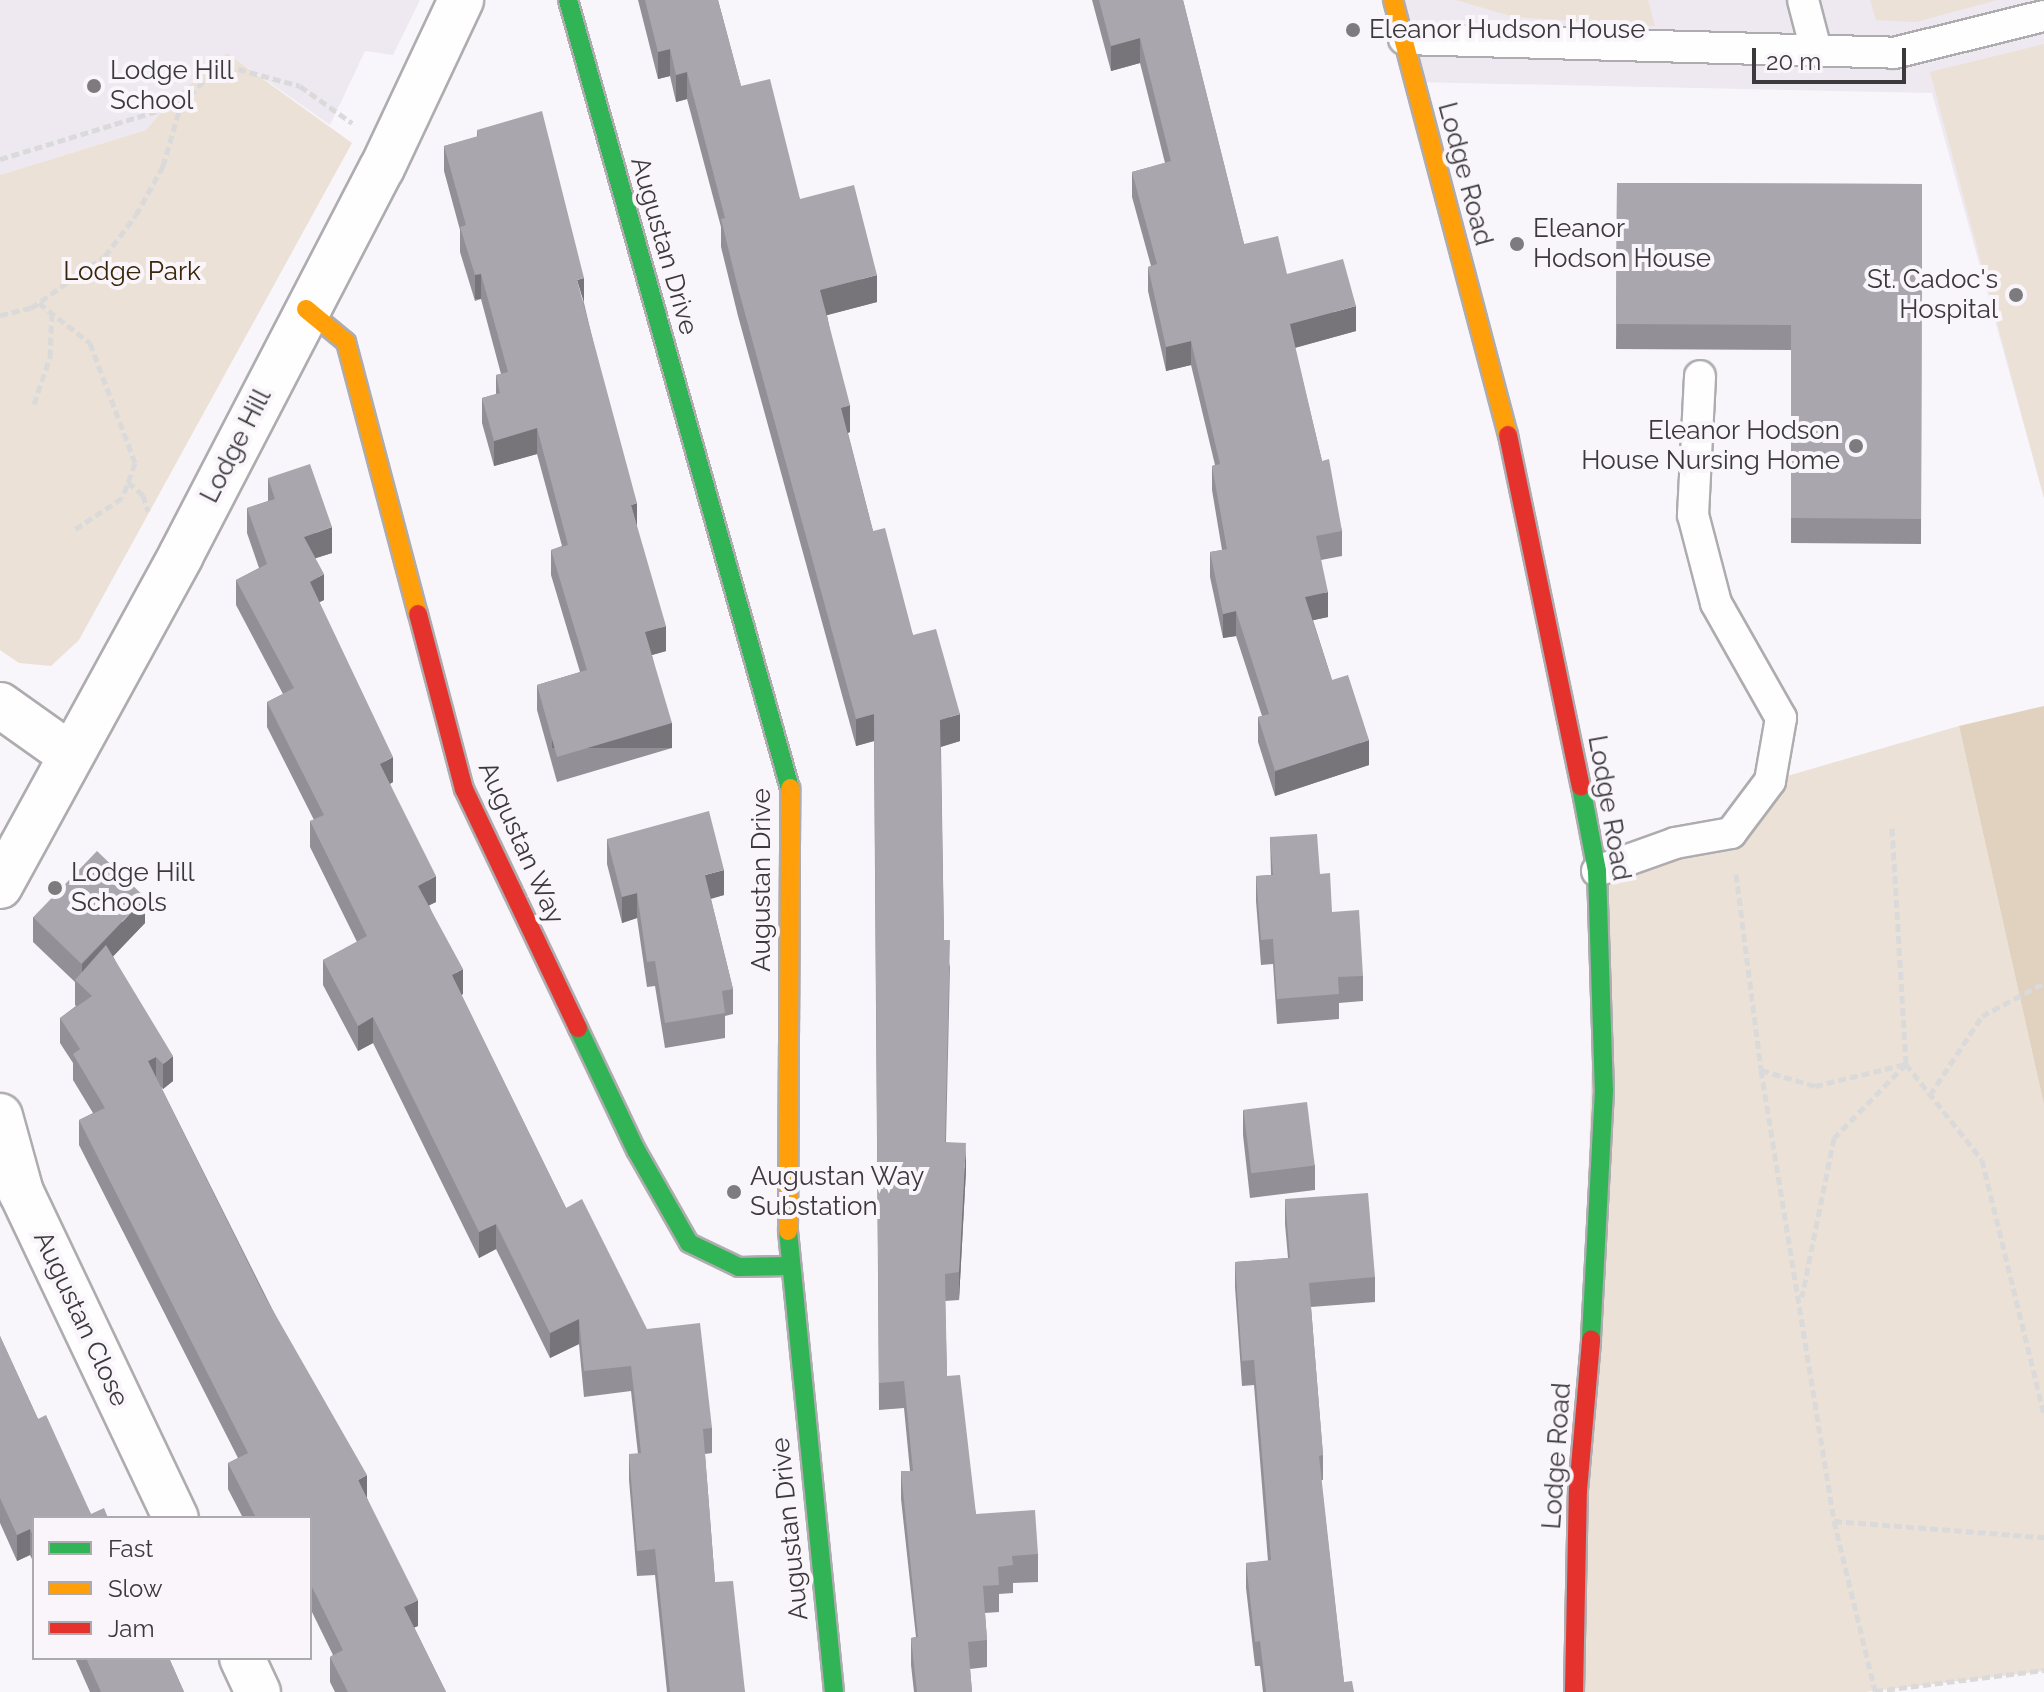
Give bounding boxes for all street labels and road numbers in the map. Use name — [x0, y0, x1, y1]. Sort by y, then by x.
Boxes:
street label: Lodge Road — [1431, 99, 1499, 249]
street label: Augustan Drive — [624, 154, 704, 338]
street label: Lodge Hill — [194, 384, 278, 508]
street label: Lodge Road — [1581, 733, 1637, 883]
street label: Augustan Way — [471, 757, 571, 929]
street label: Augustan Drive — [746, 788, 778, 972]
street label: Augustan Close — [27, 1226, 135, 1412]
street label: Lodge Road — [1536, 1382, 1578, 1530]
street label: Augustan Drive — [765, 1436, 815, 1622]

